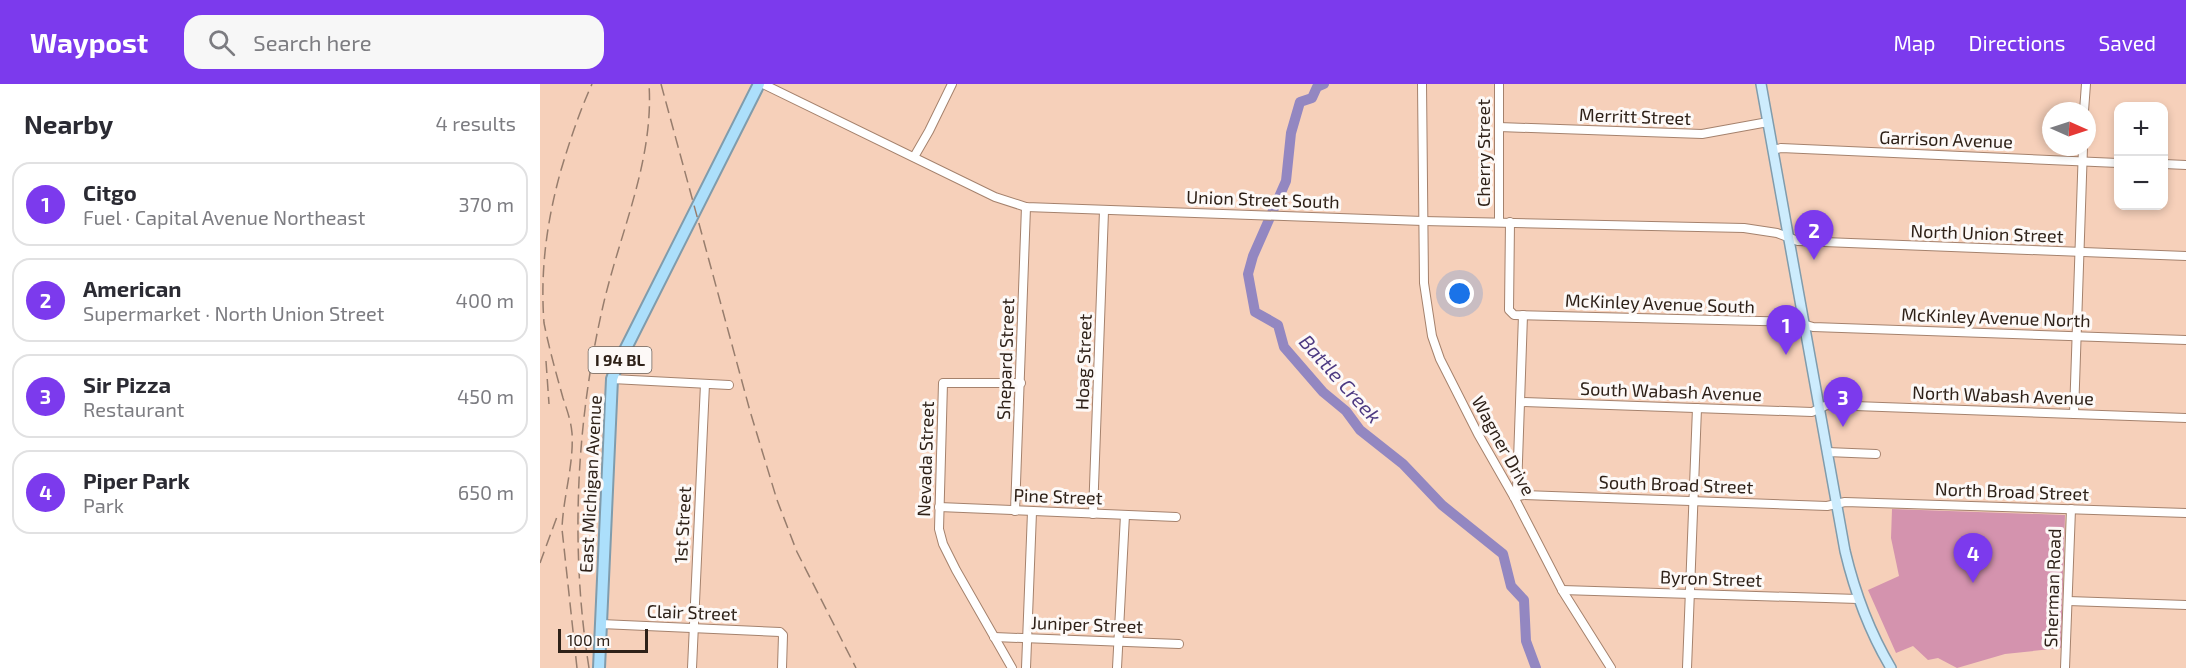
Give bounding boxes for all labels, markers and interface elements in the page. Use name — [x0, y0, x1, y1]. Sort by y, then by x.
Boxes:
search box — [184, 15, 604, 69]
text: Waypost — [30, 25, 148, 59]
icon: search — [205, 26, 238, 59]
text: Search here — [253, 29, 372, 55]
text: Map — [1893, 30, 1936, 55]
text: Directions — [1969, 30, 2065, 55]
text: Saved — [2098, 30, 2156, 55]
street label: Cherry Street — [1472, 99, 1494, 207]
north arrow — [2042, 102, 2096, 156]
map controls — [2114, 102, 2168, 210]
button: + — [2114, 102, 2168, 156]
street label: Merritt Street — [1579, 103, 1692, 129]
text: Nearby — [24, 108, 113, 139]
text: 4 results — [436, 111, 516, 135]
street label: Garrison Avenue — [1879, 126, 2013, 152]
button: − — [2114, 156, 2168, 210]
text: Citgo — [83, 179, 137, 205]
street label: Union Street South — [1186, 185, 1340, 213]
text: 1 — [41, 192, 50, 216]
text: 370 m — [459, 192, 514, 216]
text: Fuel · Capital Avenue Northeast — [83, 205, 365, 229]
pin: 2 — [1794, 210, 1834, 260]
street label: North Union Street — [1910, 219, 2064, 247]
text: American — [83, 275, 182, 301]
your location — [1445, 279, 1474, 308]
text: 2 — [40, 288, 51, 312]
text: 400 m — [456, 288, 514, 312]
street label: McKinley Avenue South — [1565, 289, 1755, 317]
street label: Shepard Street — [992, 298, 1018, 420]
text: Supermarket · North Union Street — [83, 301, 384, 325]
street label: McKinley Avenue North — [1901, 303, 2091, 331]
pin: 1 — [1766, 306, 1806, 355]
street label: Hoag Street — [1070, 313, 1096, 410]
water label: Battle Creek — [1295, 329, 1387, 428]
road number: I 94 BL — [588, 347, 652, 373]
text: Sir Pizza — [83, 371, 171, 397]
street label: South Wabash Avenue — [1580, 377, 1762, 405]
pin: 3 — [1824, 378, 1862, 427]
street label: North Wabash Avenue — [1912, 381, 2094, 409]
text: 3 — [40, 384, 51, 408]
text: 450 m — [457, 384, 514, 408]
street label: Wagner Drive — [1467, 392, 1540, 499]
street label: East Michigan Avenue — [574, 394, 606, 573]
text: Restaurant — [83, 397, 184, 421]
street label: Nevada Street — [912, 401, 938, 517]
text: Piper Park — [83, 467, 190, 493]
street label: South Broad Street — [1598, 470, 1754, 498]
street label: North Broad Street — [1935, 477, 2090, 505]
text: 4 — [39, 480, 52, 504]
text: 650 m — [458, 480, 514, 504]
street label: Pine Street — [1013, 483, 1103, 509]
street label: 1st Street — [669, 486, 695, 564]
text: Park — [83, 493, 124, 517]
street label: Sherman Road — [2039, 528, 2065, 648]
pin: 4 — [1954, 534, 1992, 583]
street label: Byron Street — [1659, 565, 1763, 591]
street label: Clair Street — [646, 599, 738, 625]
street label: Juniper Street — [1031, 611, 1144, 637]
scale bar — [558, 626, 648, 654]
text: 100 m — [567, 630, 610, 649]

